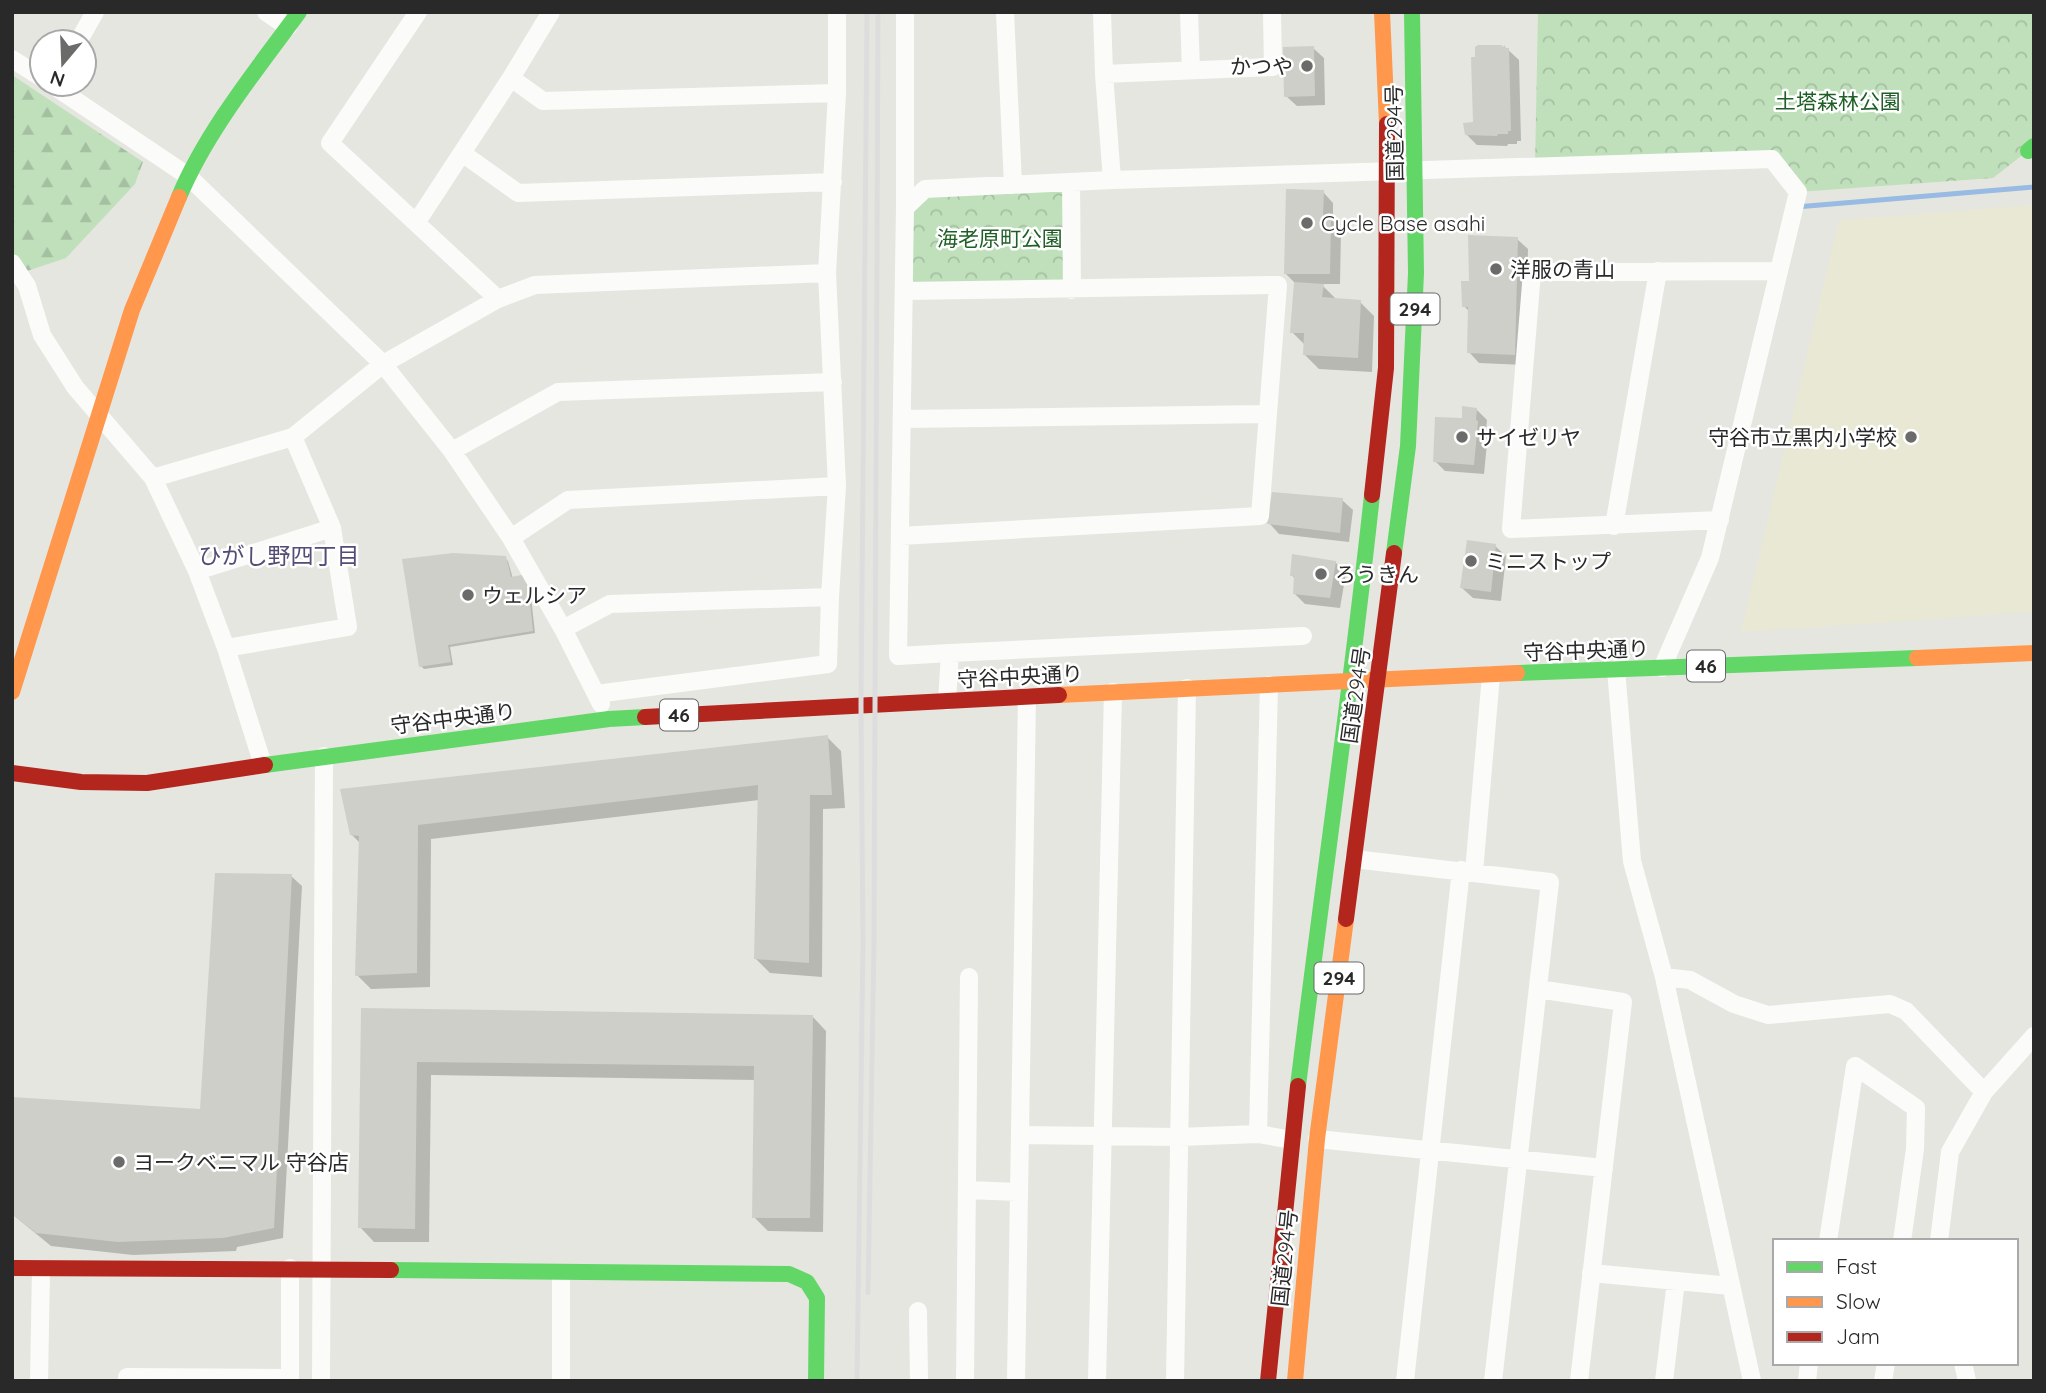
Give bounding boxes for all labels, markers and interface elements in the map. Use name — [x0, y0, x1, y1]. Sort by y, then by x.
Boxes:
north arrow — [28, 28, 98, 98]
place label: かつや — [1230, 53, 1293, 79]
marker: かつや — [1299, 58, 1315, 74]
text: N — [47, 65, 68, 93]
street label: 国道294号 — [1380, 84, 1408, 182]
park label: 土塔森林公園 — [1775, 88, 1901, 114]
place label: Cycle Base asahi — [1321, 210, 1485, 236]
marker: Cycle Base asahi — [1299, 215, 1315, 231]
park label: 海老原町公園 — [937, 225, 1063, 251]
place label: 洋服の青山 — [1510, 256, 1615, 282]
marker: 洋服の青山 — [1488, 261, 1504, 277]
road number: 294 — [1390, 294, 1440, 324]
place label: サイゼリヤ — [1476, 424, 1581, 450]
place label: 守谷市立黒内小学校 — [1708, 424, 1897, 450]
marker: サイゼリヤ — [1454, 429, 1470, 445]
marker: 守谷市立黒内小学校 — [1903, 429, 1919, 445]
district label: ひがし野四丁目 — [199, 541, 360, 570]
place label: ミニストップ — [1485, 548, 1611, 574]
marker: ミニストップ — [1463, 553, 1479, 569]
place label: ろうきん — [1335, 561, 1419, 587]
marker: ろうきん — [1313, 566, 1329, 582]
place label: ウェルシア — [482, 582, 587, 608]
marker: ウェルシア — [460, 587, 476, 603]
street label: 守谷中央通り — [1523, 635, 1649, 665]
street label: 国道294号 — [1335, 645, 1375, 745]
road number: 46 — [1687, 650, 1725, 681]
street label: 守谷中央通り — [956, 660, 1084, 692]
street label: 守谷中央通り — [389, 697, 517, 739]
road number: 46 — [660, 700, 698, 730]
road number: 294 — [1314, 962, 1364, 994]
place label: ヨークベニマル 守谷店 — [133, 1149, 349, 1175]
marker: ヨークベニマル 守谷店 — [111, 1154, 127, 1170]
street label: 国道294号 — [1266, 1208, 1302, 1308]
legend — [1773, 1239, 2018, 1365]
text: Fast — [1836, 1253, 1877, 1279]
text: Slow — [1836, 1288, 1881, 1314]
text: Jam — [1836, 1323, 1880, 1349]

